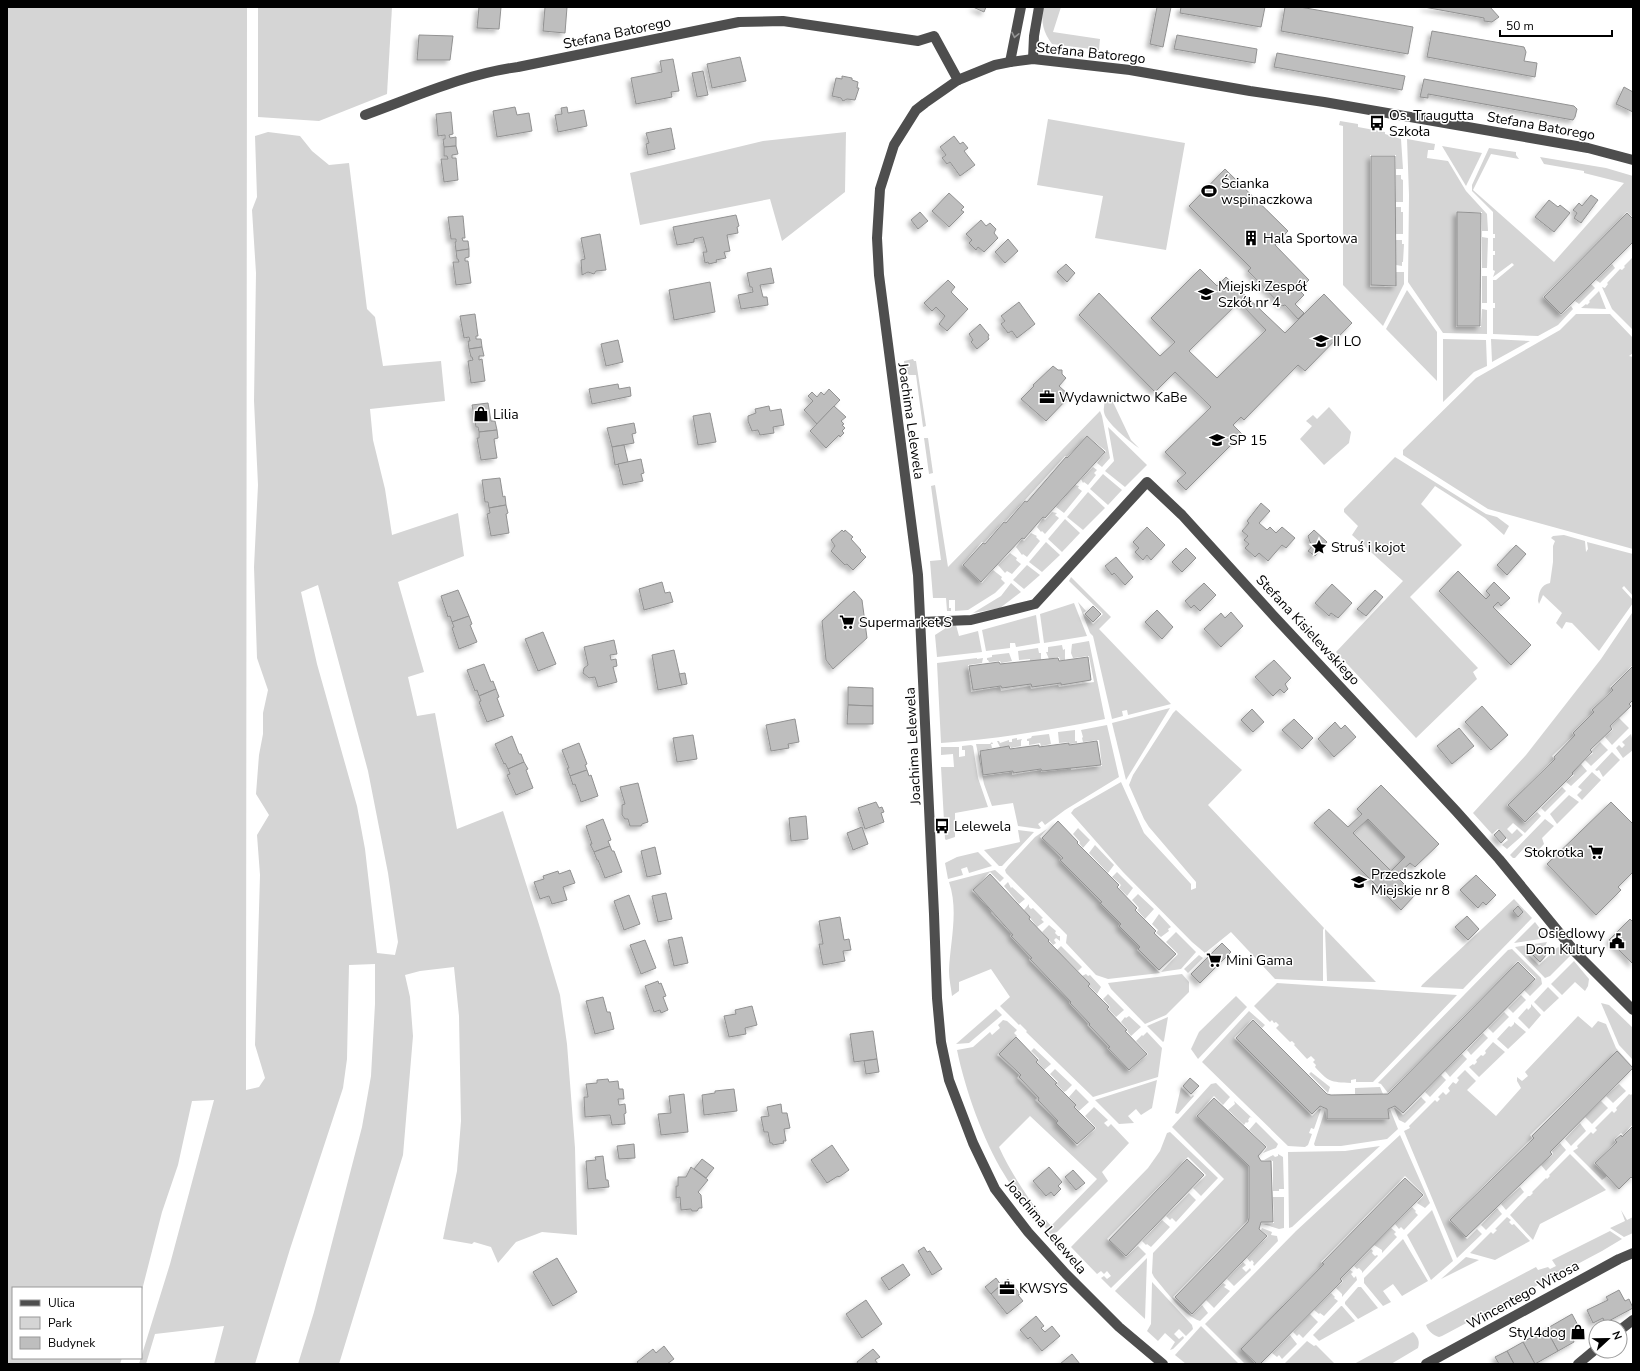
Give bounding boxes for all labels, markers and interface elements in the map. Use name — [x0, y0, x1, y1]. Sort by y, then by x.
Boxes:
street label: Stefana Batorego — [561, 12, 673, 54]
scale bar — [1500, 12, 1612, 38]
text: 50 m — [1506, 18, 1534, 34]
one-way arrow — [1011, 31, 1019, 38]
street label: Stefana Batorego — [1035, 38, 1147, 68]
place label: Os. Traugutta Szkoła — [1389, 106, 1474, 141]
street label: Stefana Batorego — [1485, 107, 1597, 145]
bus stop icon: Os. Traugutta Szkoła — [1368, 114, 1386, 132]
place label: Ścianka wspinaczkowa — [1221, 174, 1313, 209]
sports icon: Ścianka wspinaczkowa — [1200, 182, 1218, 200]
building icon: Hala Sportowa — [1242, 229, 1260, 247]
place label: Hala Sportowa — [1263, 229, 1358, 248]
place label: Miejski Zespół Szkół nr 4 — [1218, 277, 1308, 312]
school or university icon: Miejski Zespół Szkół nr 4 — [1197, 285, 1215, 303]
school or university icon: II LO — [1312, 332, 1330, 350]
place label: II LO — [1333, 332, 1362, 351]
street label: Joachima Lelewela — [893, 360, 929, 481]
office icon: Wydawnictwo KaBe — [1038, 388, 1056, 406]
place label: Wydawnictwo KaBe — [1059, 388, 1187, 407]
shop icon: Lilia — [472, 405, 490, 423]
place label: Lilia — [493, 405, 519, 424]
school or university icon: SP 15 — [1208, 431, 1226, 449]
place label: SP 15 — [1229, 431, 1267, 450]
place icon: Struś i kojot — [1310, 538, 1328, 556]
place label: Struś i kojot — [1331, 538, 1405, 557]
street label: Stefana Kisielewskiego — [1252, 571, 1364, 690]
supermarket icon: Supermarket S — [838, 613, 856, 631]
place label: Supermarket S — [859, 613, 952, 632]
street label: Joachima Lelewela — [900, 687, 926, 806]
bus stop icon: Lelewela — [933, 817, 951, 835]
place label: Lelewela — [954, 817, 1011, 836]
place label: Stokrotka — [1524, 843, 1584, 862]
supermarket icon: Stokrotka — [1587, 843, 1605, 861]
place label: Przedszkole Miejskie nr 8 — [1371, 865, 1450, 900]
school or university icon: Przedszkole Miejskie nr 8 — [1350, 873, 1368, 891]
place label: Osiedlowy Dom Kultury — [1525, 924, 1606, 959]
public building icon: Osiedlowy Dom Kultury — [1608, 932, 1626, 950]
supermarket icon: Mini Gama — [1205, 951, 1223, 969]
place label: Mini Gama — [1226, 951, 1293, 970]
street label: Joachima Lelewela — [1000, 1175, 1091, 1278]
street label: Wincentego Witosa — [1463, 1256, 1583, 1334]
office icon: KWSYS — [998, 1279, 1016, 1297]
place label: KWSYS — [1019, 1279, 1068, 1298]
legend — [12, 1287, 142, 1359]
text: Ulica — [48, 1295, 75, 1311]
text: Park — [48, 1315, 73, 1331]
north arrow — [1588, 1319, 1628, 1359]
place label: Styl4dog — [1509, 1323, 1566, 1342]
shop icon: Styl4dog — [1569, 1323, 1587, 1341]
text: N — [1608, 1329, 1625, 1342]
text: Budynek — [48, 1335, 96, 1351]

